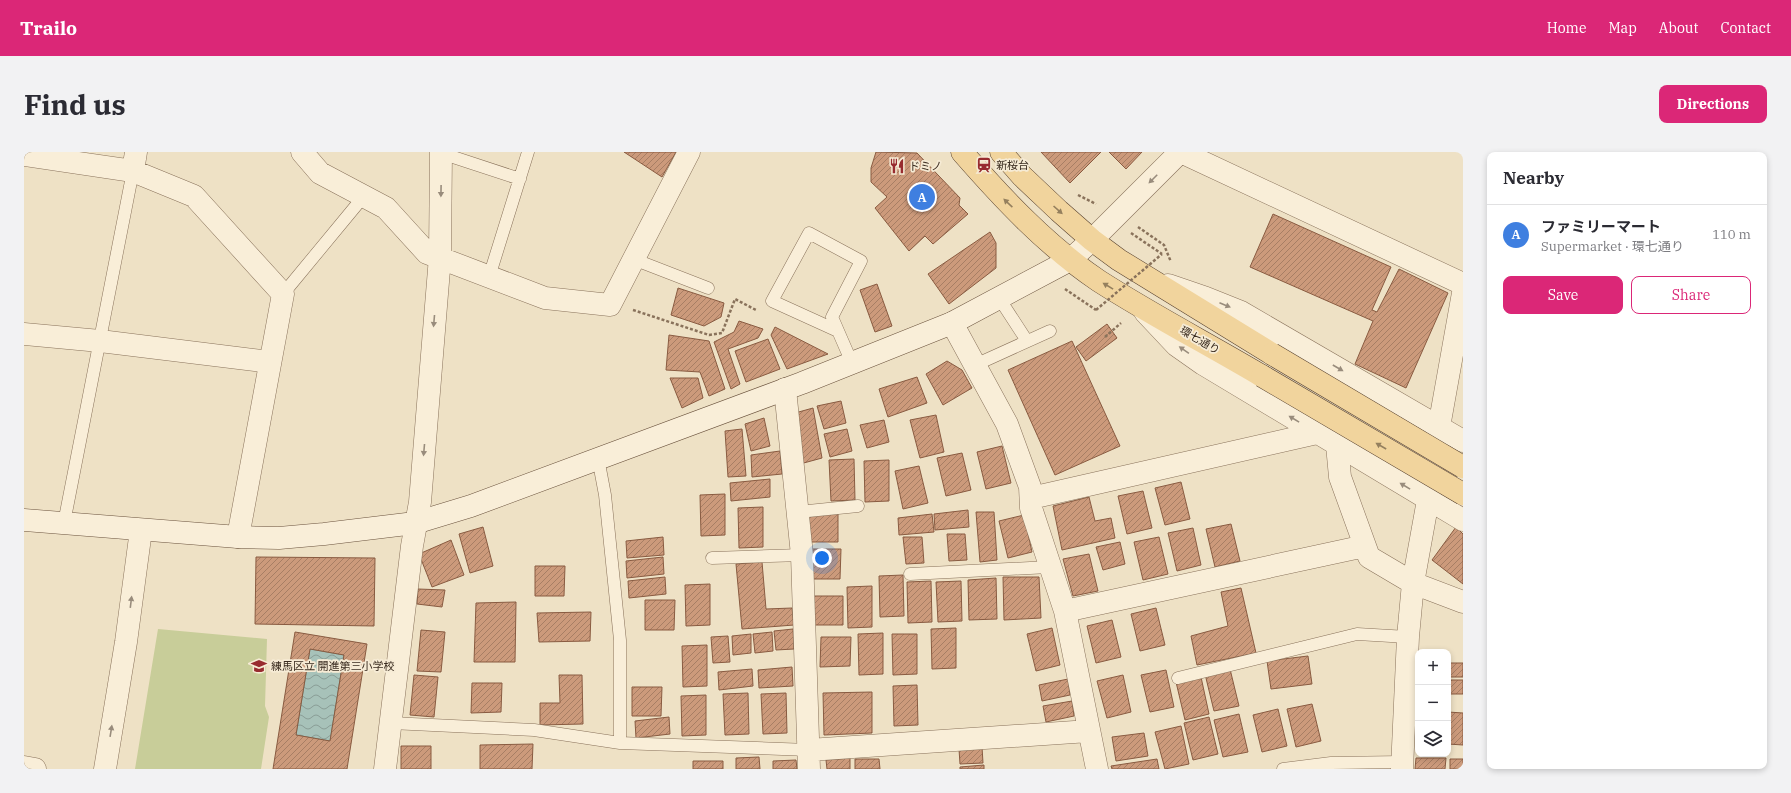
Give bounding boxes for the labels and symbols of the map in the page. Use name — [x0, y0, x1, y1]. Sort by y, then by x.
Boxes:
station icon: 新桜台 — [975, 156, 993, 174]
restaurant icon: ドミノ — [888, 157, 906, 175]
place label: 新桜台 — [996, 158, 1029, 172]
place label: ドミノ — [909, 159, 942, 173]
one-way arrow — [1148, 175, 1158, 184]
pin: A — [909, 182, 935, 212]
one-way arrow — [437, 185, 444, 197]
one-way arrow — [1003, 198, 1013, 208]
one-way arrow — [1052, 205, 1063, 214]
one-way arrow — [1102, 282, 1114, 289]
one-way arrow — [1219, 303, 1231, 309]
one-way arrow — [431, 315, 438, 327]
street label: 環七通り — [1177, 323, 1223, 357]
one-way arrow — [1178, 346, 1189, 354]
one-way arrow — [1332, 365, 1344, 372]
one-way arrow — [1288, 415, 1300, 422]
one-way arrow — [1376, 442, 1386, 450]
one-way arrow — [420, 444, 427, 456]
one-way arrow — [1400, 482, 1410, 490]
your location — [812, 548, 832, 568]
one-way arrow — [128, 596, 134, 608]
school or university icon: 練馬区立 開進第三小学校 — [250, 657, 268, 675]
place label: 練馬区立 開進第三小学校 — [271, 659, 395, 673]
one-way arrow — [109, 724, 115, 737]

